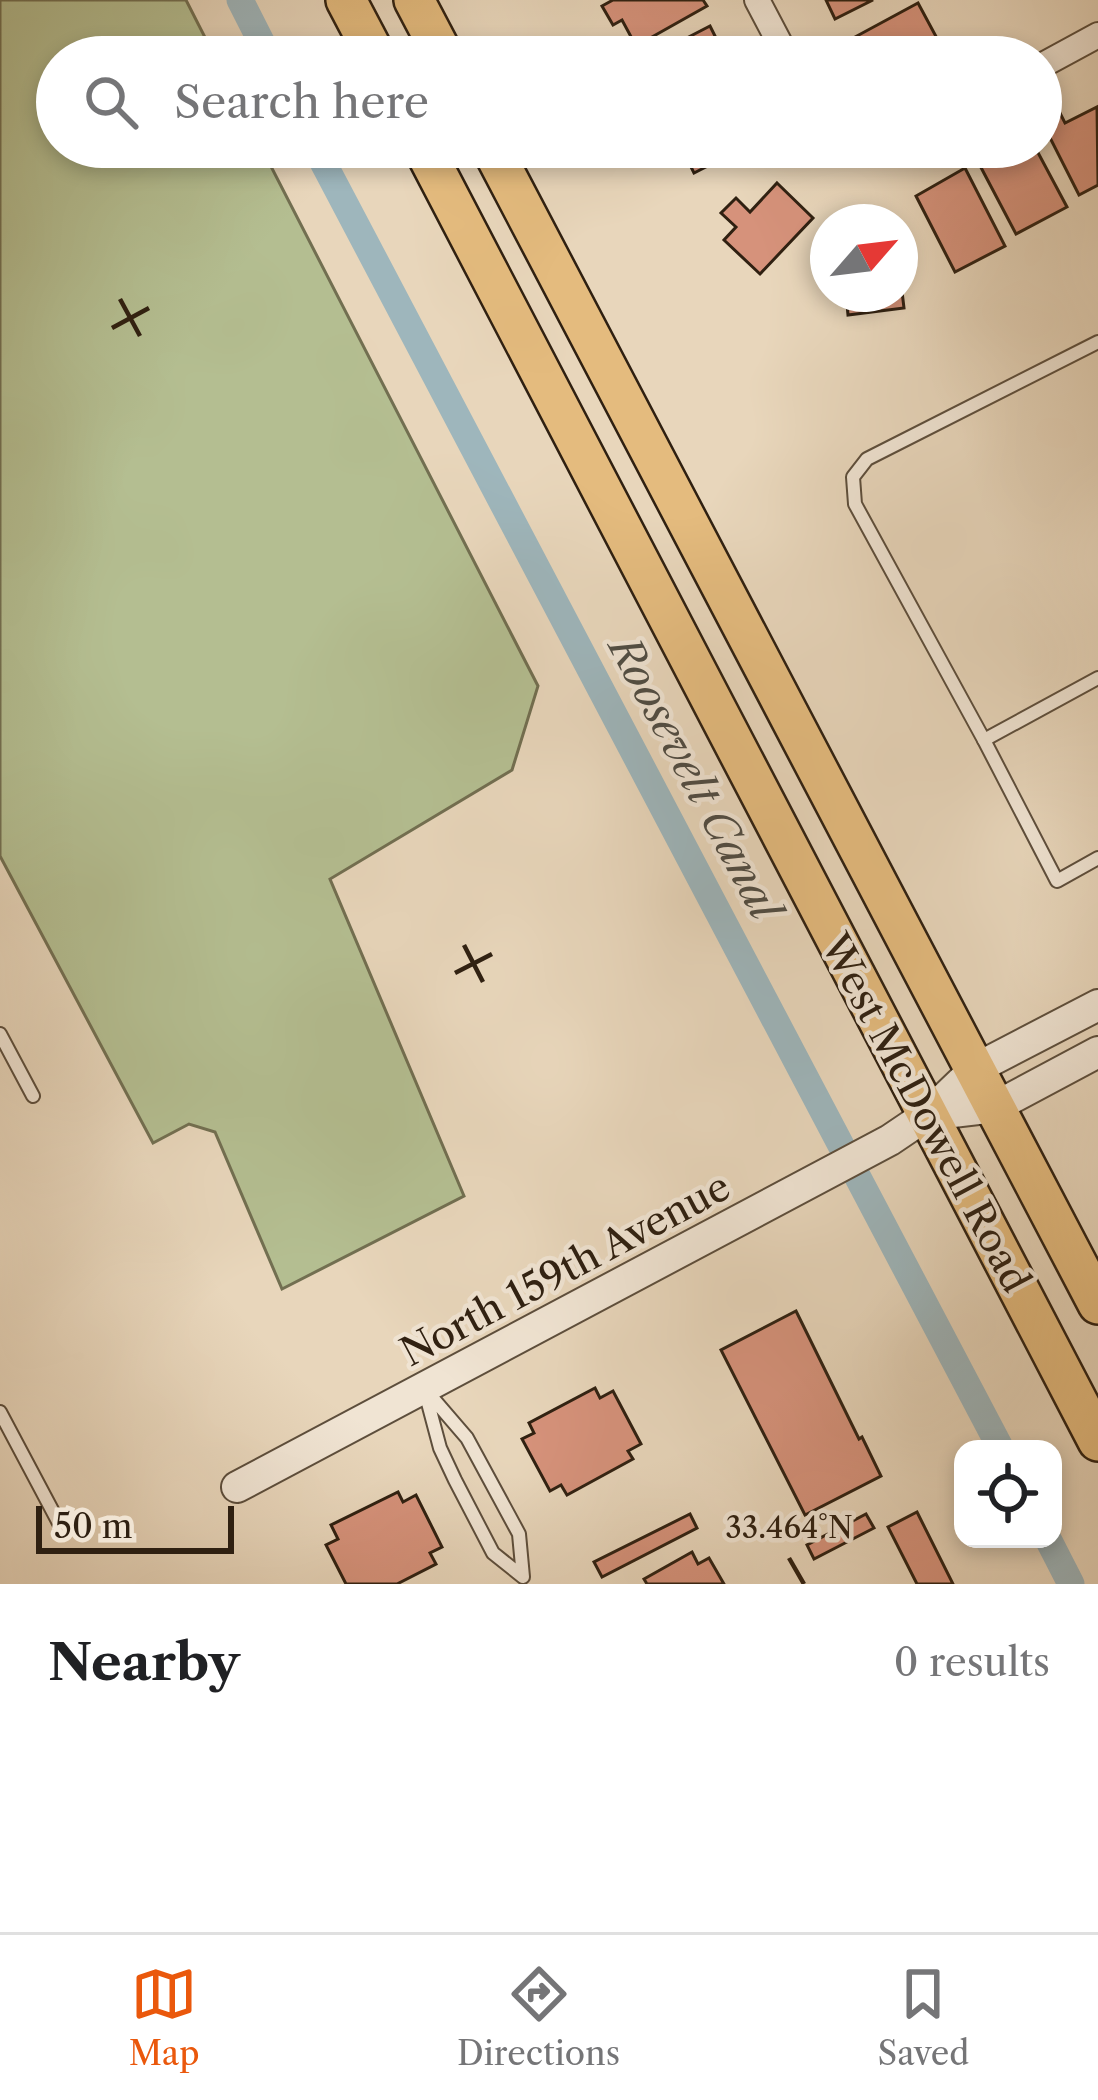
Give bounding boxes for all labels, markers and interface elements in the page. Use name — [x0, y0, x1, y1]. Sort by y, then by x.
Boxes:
search box — [36, 36, 1062, 168]
icon: search — [78, 69, 144, 135]
text: Search here — [174, 74, 429, 130]
north arrow — [810, 204, 918, 312]
water label: Roosevelt Canal — [597, 624, 794, 933]
street label: West McDowell Road — [811, 925, 1041, 1300]
street label: North 159th Avenue — [392, 1162, 738, 1376]
map controls — [954, 1440, 1062, 1548]
button: locate — [954, 1440, 1062, 1548]
scale bar — [36, 1500, 234, 1553]
text: 50 m — [54, 1506, 132, 1547]
text: 33.464°N — [725, 1509, 853, 1546]
text: Nearby — [48, 1631, 240, 1693]
text: 0 results — [894, 1638, 1050, 1686]
tab: Map — [129, 1961, 200, 2074]
tab: Directions — [457, 1961, 620, 2074]
tab: Saved — [878, 1961, 969, 2074]

